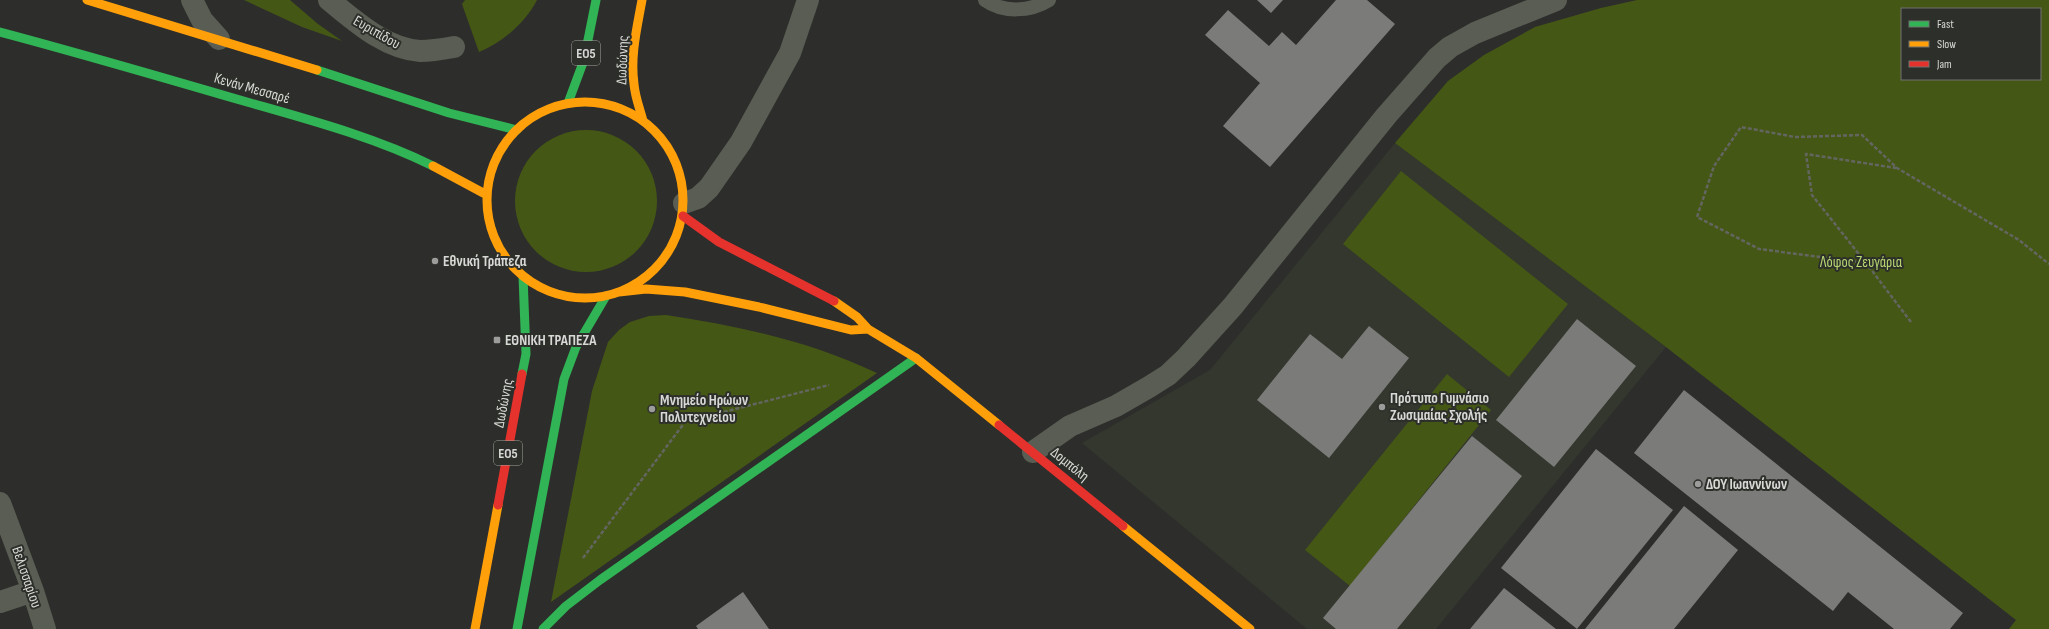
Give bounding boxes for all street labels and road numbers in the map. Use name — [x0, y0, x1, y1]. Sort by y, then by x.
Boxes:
street label: Ευριπίδου — [350, 11, 404, 54]
street label: Δωδώνης — [612, 35, 633, 85]
road number: ΕΟ5 — [572, 41, 600, 65]
street label: Κενάν Μεσσαρέ — [212, 69, 292, 108]
street label: Δωδώνης — [489, 377, 518, 429]
road number: ΕΟ5 — [494, 441, 522, 465]
street label: Δομπόλη — [1047, 443, 1093, 486]
street label: Βελισσαρίου — [7, 544, 46, 610]

